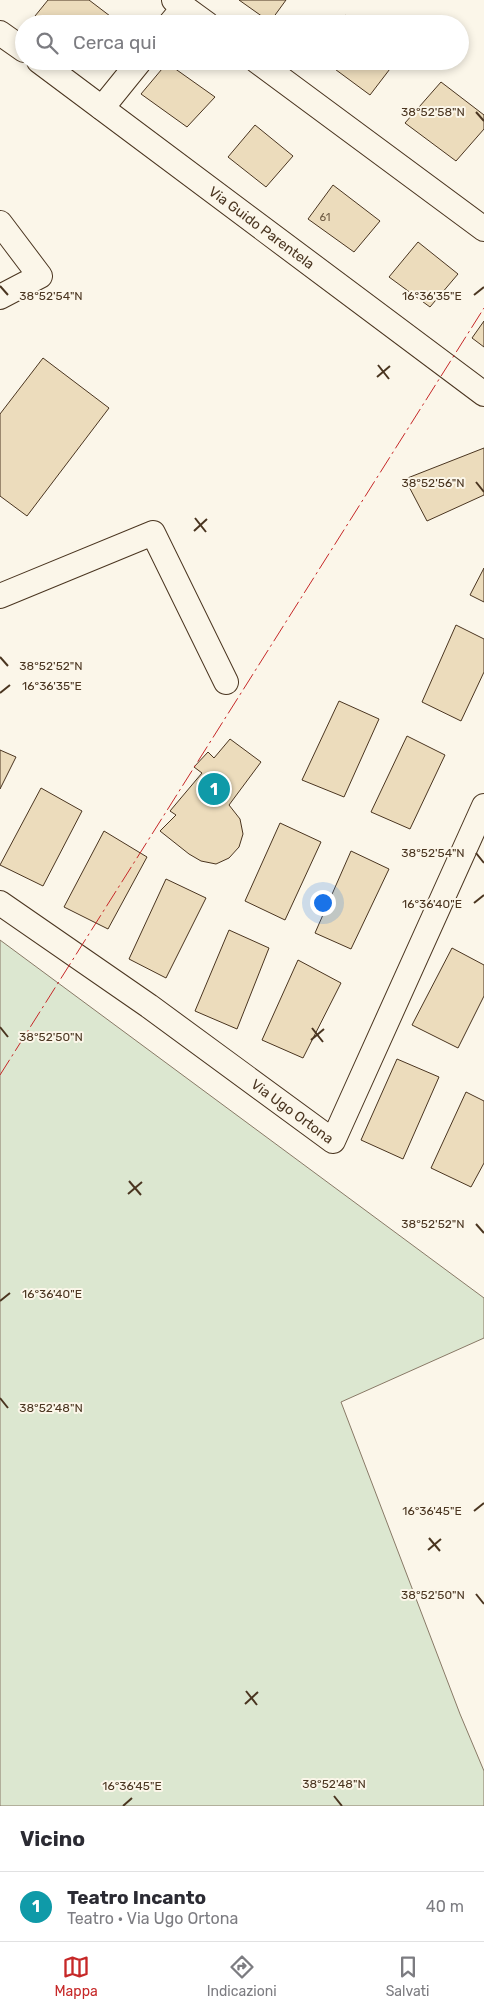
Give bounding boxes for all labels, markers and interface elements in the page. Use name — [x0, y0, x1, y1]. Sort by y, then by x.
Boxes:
search box — [15, 15, 469, 70]
icon: search — [33, 29, 61, 57]
text: Cerca qui — [73, 31, 156, 54]
text: 38°52'58"N — [401, 105, 465, 119]
street label: Via Guido Parentela — [205, 183, 318, 273]
house number: 61 — [319, 211, 331, 224]
text: 38°52'54"N — [19, 289, 83, 303]
text: 16°36'35"E — [402, 289, 462, 303]
text: 38°52'56"N — [401, 476, 465, 490]
text: 38°52'52"N — [19, 659, 83, 673]
text: 16°36'35"E — [22, 679, 82, 693]
pin: 1 — [198, 770, 230, 808]
text: 38°52'54"N — [401, 846, 465, 860]
your location — [310, 890, 336, 916]
text: 16°36'40"E — [402, 897, 462, 911]
text: 38°52'50"N — [19, 1030, 83, 1044]
street label: Via Ugo Ortona — [248, 1075, 337, 1147]
text: 38°52'52"N — [401, 1217, 465, 1231]
text: 16°36'40"E — [22, 1287, 82, 1301]
text: 38°52'48"N — [19, 1401, 83, 1415]
text: 16°36'45"E — [402, 1504, 462, 1518]
text: 38°52'50"N — [401, 1588, 465, 1602]
text: 38°52'48"N — [302, 1777, 366, 1791]
text: 16°36'45"E — [102, 1779, 162, 1793]
text: Vicino — [20, 1826, 85, 1851]
text: Teatro Incanto — [67, 1886, 206, 1909]
text: 1 — [32, 1897, 40, 1916]
text: 40 m — [426, 1897, 464, 1916]
text: Teatro · Via Ugo Ortona — [67, 1909, 238, 1928]
tab: Mappa — [54, 1953, 98, 2000]
tab: Indicazioni — [207, 1953, 277, 2000]
tab: Salvati — [386, 1953, 429, 2000]

